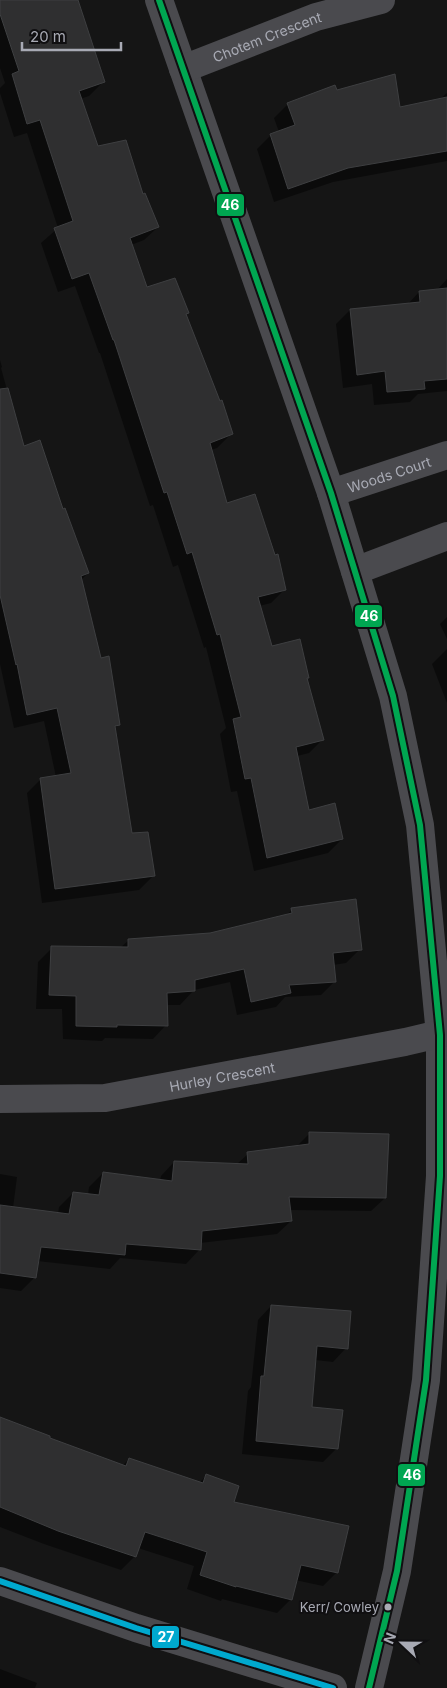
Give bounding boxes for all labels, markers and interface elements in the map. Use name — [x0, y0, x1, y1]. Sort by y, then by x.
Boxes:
street label: Chotem Crescent — [210, 7, 323, 65]
scale bar — [22, 20, 121, 52]
text: 20 m — [30, 27, 66, 46]
line badge: 46 — [216, 193, 245, 217]
text: 46 — [221, 196, 239, 213]
street label: Woods Court — [345, 452, 433, 496]
line badge: 46 — [354, 604, 383, 628]
text: 46 — [360, 607, 378, 624]
street label: Hurley Crescent — [168, 1058, 277, 1094]
line badge: 46 — [397, 1463, 426, 1487]
text: 46 — [403, 1466, 421, 1483]
place label: Kerr/ Cowley — [300, 1599, 379, 1615]
marker: Kerr/ Cowley — [383, 1602, 393, 1612]
north arrow — [377, 1618, 427, 1668]
line badge: 27 — [151, 1625, 180, 1649]
text: 27 — [158, 1628, 174, 1645]
text: N — [380, 1630, 399, 1646]

